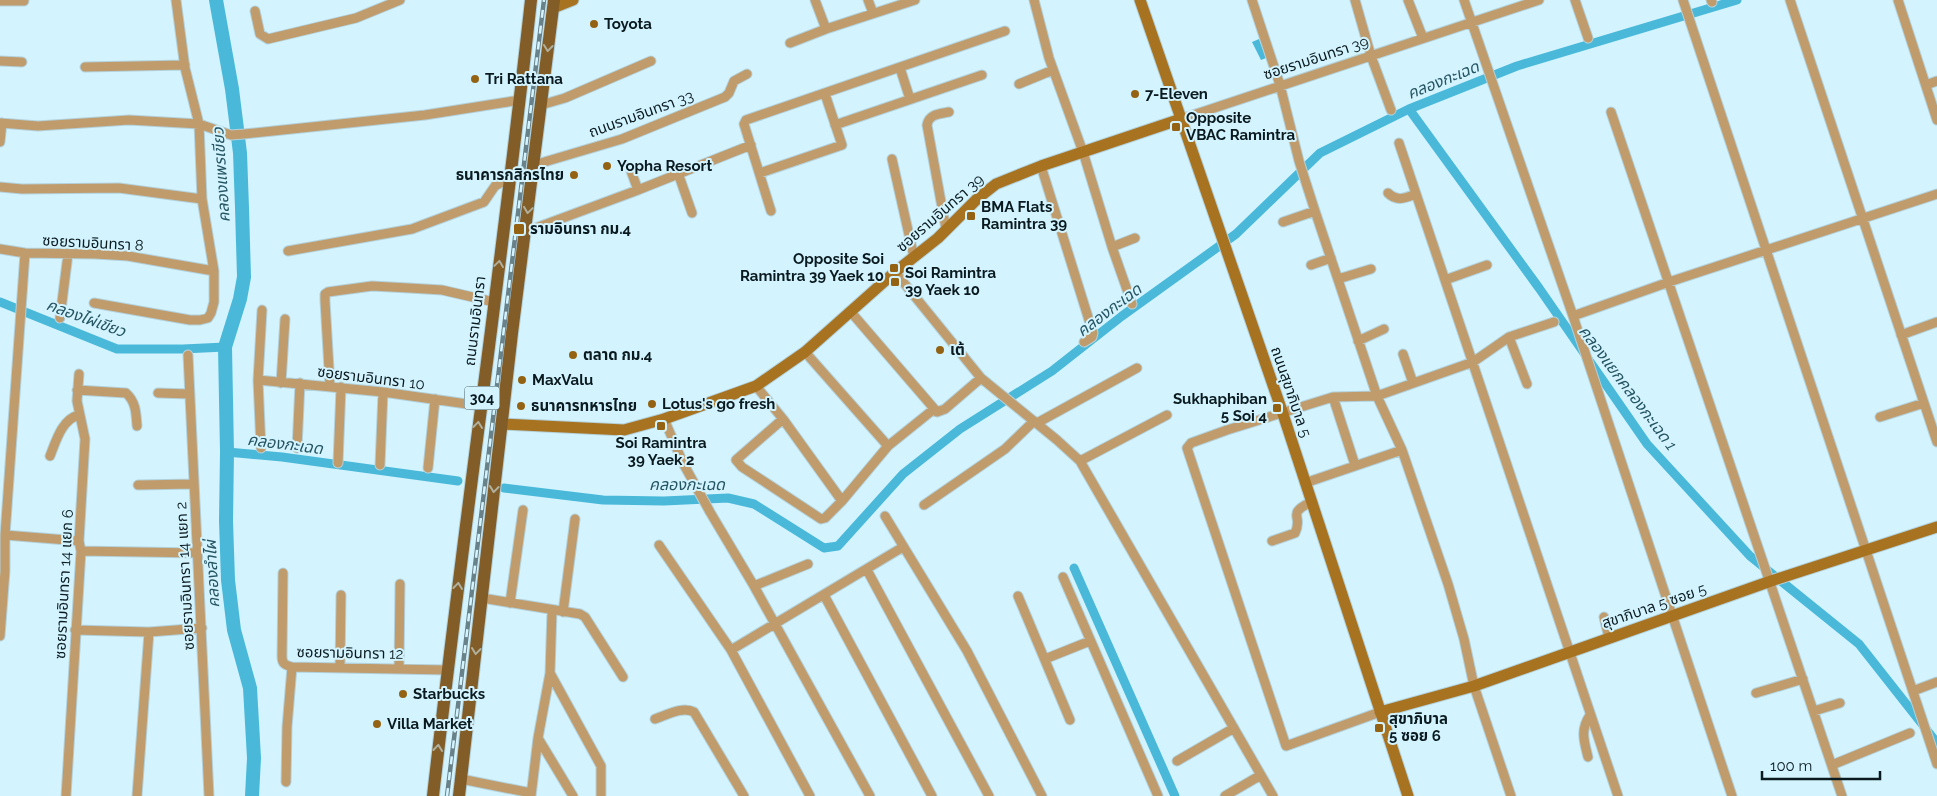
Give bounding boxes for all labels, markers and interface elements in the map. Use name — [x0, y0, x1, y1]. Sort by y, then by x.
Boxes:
place label: Toyota — [604, 15, 652, 33]
marker: Toyota — [588, 18, 600, 30]
street label: ซอยรามอินทรา 39 — [1261, 32, 1371, 83]
one-way arrow — [543, 45, 554, 53]
water label: คลองกะเฉด — [1404, 57, 1483, 103]
place label: Tri Rattana — [485, 70, 563, 88]
marker: Tri Rattana — [469, 73, 481, 85]
place label: 7-Eleven — [1145, 85, 1208, 103]
street label: ถนนรามอินทรา 33 — [586, 87, 696, 141]
marker: 7-Eleven — [1129, 88, 1141, 100]
place label: Opposite VBAC Ramintra — [1186, 109, 1295, 144]
marker: Opposite VBAC Ramintra — [1170, 121, 1182, 133]
water label: คลองแพรเขียว — [208, 126, 234, 223]
place label: Yopha Resort — [617, 157, 712, 175]
marker: Yopha Resort — [601, 160, 613, 172]
place label: ธนาคารกสิกรไทย — [456, 166, 564, 184]
marker: ธนาคารกสิกรไทย — [568, 169, 580, 181]
street label: ซอยรามอินทรา 39 — [893, 170, 987, 256]
place label: BMA Flats Ramintra 39 — [981, 198, 1067, 233]
one-way arrow — [523, 205, 533, 214]
marker: BMA Flats Ramintra 39 — [965, 210, 977, 222]
place label: รามอินทรา กม.4 — [530, 220, 632, 238]
marker: รามอินทรา กม.4 — [512, 222, 526, 236]
street label: ซอยรามอินทรา 8 — [42, 231, 144, 255]
place label: Opposite Soi Ramintra 39 Yaek 10 — [740, 250, 884, 285]
one-way arrow — [493, 260, 504, 268]
marker: Opposite Soi Ramintra 39 Yaek 10 — [888, 262, 900, 274]
place label: Soi Ramintra 39 Yaek 10 — [905, 264, 996, 299]
street label: ถนนรามอินทรา — [461, 275, 489, 367]
marker: Soi Ramintra 39 Yaek 10 — [889, 276, 901, 288]
water label: คลองกะเฉด — [1073, 279, 1146, 340]
water label: คลองไผ่เขียว — [44, 295, 129, 341]
water label: คลองแยกคลองกะเฉด 1 — [1575, 322, 1681, 454]
place label: เต้ — [950, 341, 965, 359]
marker: เต้ — [934, 344, 946, 356]
street label: ถนนสุขาภิบาล 5 — [1267, 344, 1315, 440]
place label: ตลาด กม.4 — [583, 346, 653, 364]
marker: ตลาด กม.4 — [567, 349, 579, 361]
street label: ซอยรามอินทรา 10 — [316, 362, 426, 394]
place label: MaxValu — [532, 371, 593, 389]
marker: MaxValu — [516, 374, 528, 386]
road number: 304 — [464, 386, 500, 409]
place label: Sukhaphiban 5 Soi 4 — [1173, 390, 1267, 425]
place label: Lotus's go fresh — [662, 395, 775, 413]
place label: ธนาคารทหารไทย — [531, 397, 637, 415]
marker: Lotus's go fresh — [646, 398, 658, 410]
marker: ธนาคารทหารไทย — [515, 400, 527, 412]
marker: Sukhaphiban 5 Soi 4 — [1271, 402, 1283, 414]
marker: Soi Ramintra 39 Yaek 2 — [655, 420, 667, 432]
one-way arrow — [472, 421, 483, 429]
water label: คลองกะเฉด — [246, 430, 325, 458]
place label: Soi Ramintra 39 Yaek 2 — [615, 434, 707, 469]
water label: คลองกะเฉด — [649, 475, 726, 494]
one-way arrow — [489, 486, 500, 494]
street label: ซอยรามอินทรา 14 แยก 2 — [172, 501, 198, 651]
street label: ซอยรามอินทรา 14 แยก 6 — [51, 509, 77, 659]
water label: คลองลำไผ่ — [201, 538, 223, 608]
street label: สุขาภิบาล 5 ซอย 5 — [1599, 580, 1709, 632]
one-way arrow — [452, 582, 463, 590]
street label: ซอยรามอินทรา 12 — [296, 643, 404, 663]
one-way arrow — [471, 647, 482, 655]
place label: Starbucks — [413, 685, 485, 703]
marker: Starbucks — [397, 688, 409, 700]
place label: สุขาภิบาล 5 ซอย 6 — [1389, 710, 1448, 745]
place label: Villa Market — [387, 715, 473, 733]
marker: Villa Market — [371, 718, 383, 730]
marker: สุขาภิบาล 5 ซอย 6 — [1373, 722, 1385, 734]
one-way arrow — [432, 743, 443, 751]
scale bar — [1762, 748, 1880, 780]
text: 100 m — [1770, 757, 1812, 775]

